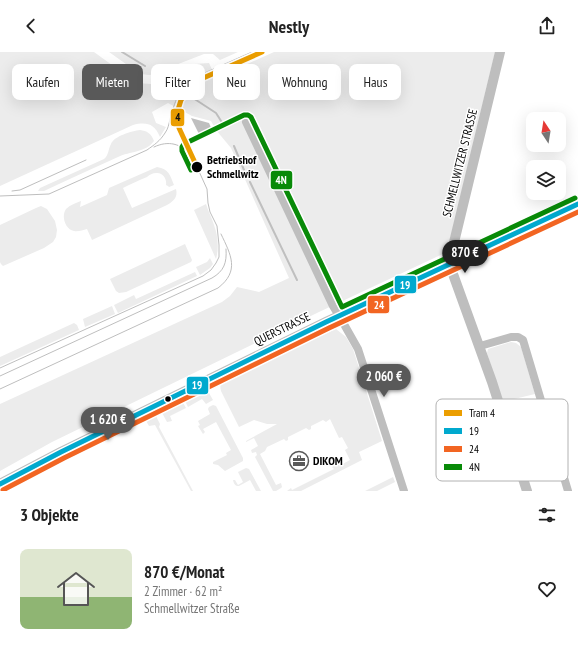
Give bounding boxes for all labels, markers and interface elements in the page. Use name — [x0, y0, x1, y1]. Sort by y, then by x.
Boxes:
icon: back — [20, 15, 42, 37]
text: Nestly — [269, 15, 309, 38]
icon: share — [536, 15, 558, 37]
chip: Kaufen — [12, 64, 74, 100]
chip: Mieten — [82, 64, 143, 100]
chip: Filter — [151, 64, 205, 100]
chip: Neu — [213, 64, 260, 100]
chip: Wohnung — [268, 64, 341, 100]
chip: Haus — [349, 64, 401, 100]
street label: SCHMELLWITZER STRASSE — [439, 107, 480, 218]
line badge: 4 — [170, 108, 185, 127]
text: 4 — [175, 110, 181, 124]
north arrow — [526, 112, 566, 152]
map controls — [526, 112, 566, 200]
place label: Betriebshof Schmellwitz — [207, 152, 259, 181]
marker: Betriebshof Schmellwitz — [190, 160, 204, 174]
button: layers — [526, 160, 566, 200]
line badge: 4N — [270, 170, 293, 190]
text: 4N — [275, 173, 287, 187]
pin: 870 € — [437, 240, 493, 274]
text: 870 € — [451, 244, 479, 261]
line badge: 19 — [394, 275, 417, 294]
text: 19 — [400, 278, 410, 292]
line badge: 24 — [367, 295, 390, 314]
text: 24 — [374, 298, 385, 312]
street label: QUERSTRASSE — [251, 308, 312, 349]
pin: 2 060 € — [347, 364, 421, 398]
text: 2 060 € — [366, 368, 402, 385]
line badge: 19 — [186, 376, 209, 395]
text: 19 — [192, 378, 202, 392]
unlabelled marker — [163, 394, 173, 404]
legend — [436, 399, 568, 481]
text: Tram 4 — [469, 406, 495, 420]
pin: 1 620 € — [71, 407, 145, 441]
text: 1 620 € — [90, 411, 126, 428]
text: 19 — [469, 424, 479, 438]
text: 24 — [469, 442, 479, 456]
office icon: DIKOM — [288, 450, 310, 472]
place label: DIKOM — [313, 453, 343, 468]
text: 4N — [469, 460, 480, 474]
text: 3 Objekte — [20, 504, 79, 526]
icon: filters — [536, 504, 558, 526]
text: 870 €/Monat — [144, 561, 224, 583]
icon: home — [52, 565, 100, 613]
icon: heart — [536, 578, 558, 600]
text: 2 Zimmer · 62 m² — [144, 583, 222, 600]
text: Schmellwitzer Straße — [144, 600, 240, 617]

